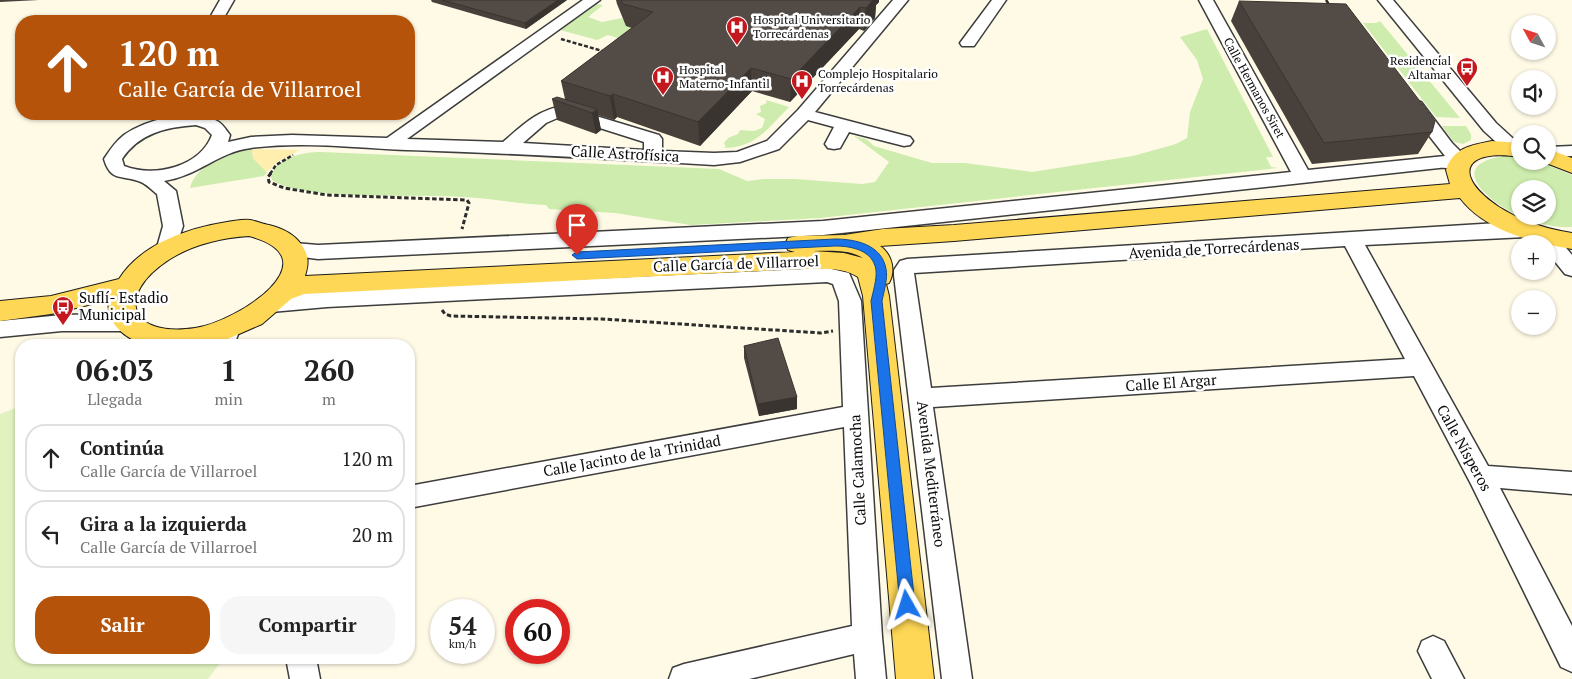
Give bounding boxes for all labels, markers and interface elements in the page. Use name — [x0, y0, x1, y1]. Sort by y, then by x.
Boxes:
place label: Hospital Universitario Torrecárdenas — [753, 12, 871, 41]
hospital icon: Hospital Universitario Torrecárdenas — [725, 15, 749, 46]
north arrow — [1511, 15, 1556, 60]
map controls — [1511, 15, 1556, 335]
text: 120 m — [118, 30, 219, 76]
icon: ahead — [35, 35, 100, 100]
street label: Calle Hermanos Siret — [1221, 35, 1289, 141]
place label: Residencial Altamar — [1390, 53, 1451, 82]
bus stop icon: Residencial Altamar — [1455, 56, 1479, 87]
place label: Hospital Materno-Infantil — [679, 62, 770, 91]
hospital icon: Hospital Materno-Infantil — [651, 65, 675, 96]
place label: Complejo Hospitalario Torrecárdenas — [818, 66, 938, 95]
hospital icon: Complejo Hospitalario Torrecárdenas — [790, 69, 814, 100]
button: sound — [1511, 70, 1556, 115]
text: Calle García de Villarroel — [118, 74, 362, 103]
button: search — [1511, 125, 1556, 170]
street label: Calle Astrofísica — [570, 140, 680, 166]
button: layers — [1511, 180, 1556, 225]
pin — [556, 204, 598, 255]
icon: arrive — [563, 211, 591, 239]
street label: Avenida de Torrecárdenas — [1128, 234, 1300, 262]
button: + — [1511, 235, 1556, 280]
street label: Calle García de Villarroel — [653, 250, 819, 276]
place label: Suflí- Estadio Municipal — [79, 287, 168, 324]
button: − — [1511, 290, 1556, 335]
bus stop icon: Suflí- Estadio Municipal — [51, 295, 75, 326]
text: 06:03 — [76, 350, 154, 390]
text: 1 — [220, 350, 237, 390]
text: 260 — [303, 350, 354, 390]
street label: Calle El Argar — [1125, 369, 1217, 395]
text: Llegada — [87, 388, 142, 410]
text: min — [215, 388, 243, 410]
text: m — [322, 388, 336, 410]
street label: Avenida Mediterráneo — [913, 400, 951, 548]
street label: Calle Nísperos — [1433, 401, 1497, 494]
street label: Calle Calamocha — [844, 413, 870, 526]
street label: Calle Jacinto de la Trinidad — [541, 430, 722, 480]
text: Continúa — [80, 435, 164, 460]
icon: ahead — [37, 444, 65, 472]
text: 120 m — [342, 446, 393, 471]
text: Calle García de Villarroel — [80, 460, 257, 482]
text: Gira a la izquierda — [80, 511, 247, 536]
icon: left — [37, 520, 65, 548]
text: 20 m — [352, 522, 393, 547]
text: Calle García de Villarroel — [80, 536, 257, 558]
position arrow — [880, 578, 932, 630]
button: Salir — [35, 596, 210, 654]
button: Compartir — [220, 596, 395, 654]
speed limit sign: 60 — [505, 599, 570, 664]
text: 54 — [448, 609, 477, 642]
text: km/h — [449, 636, 476, 651]

